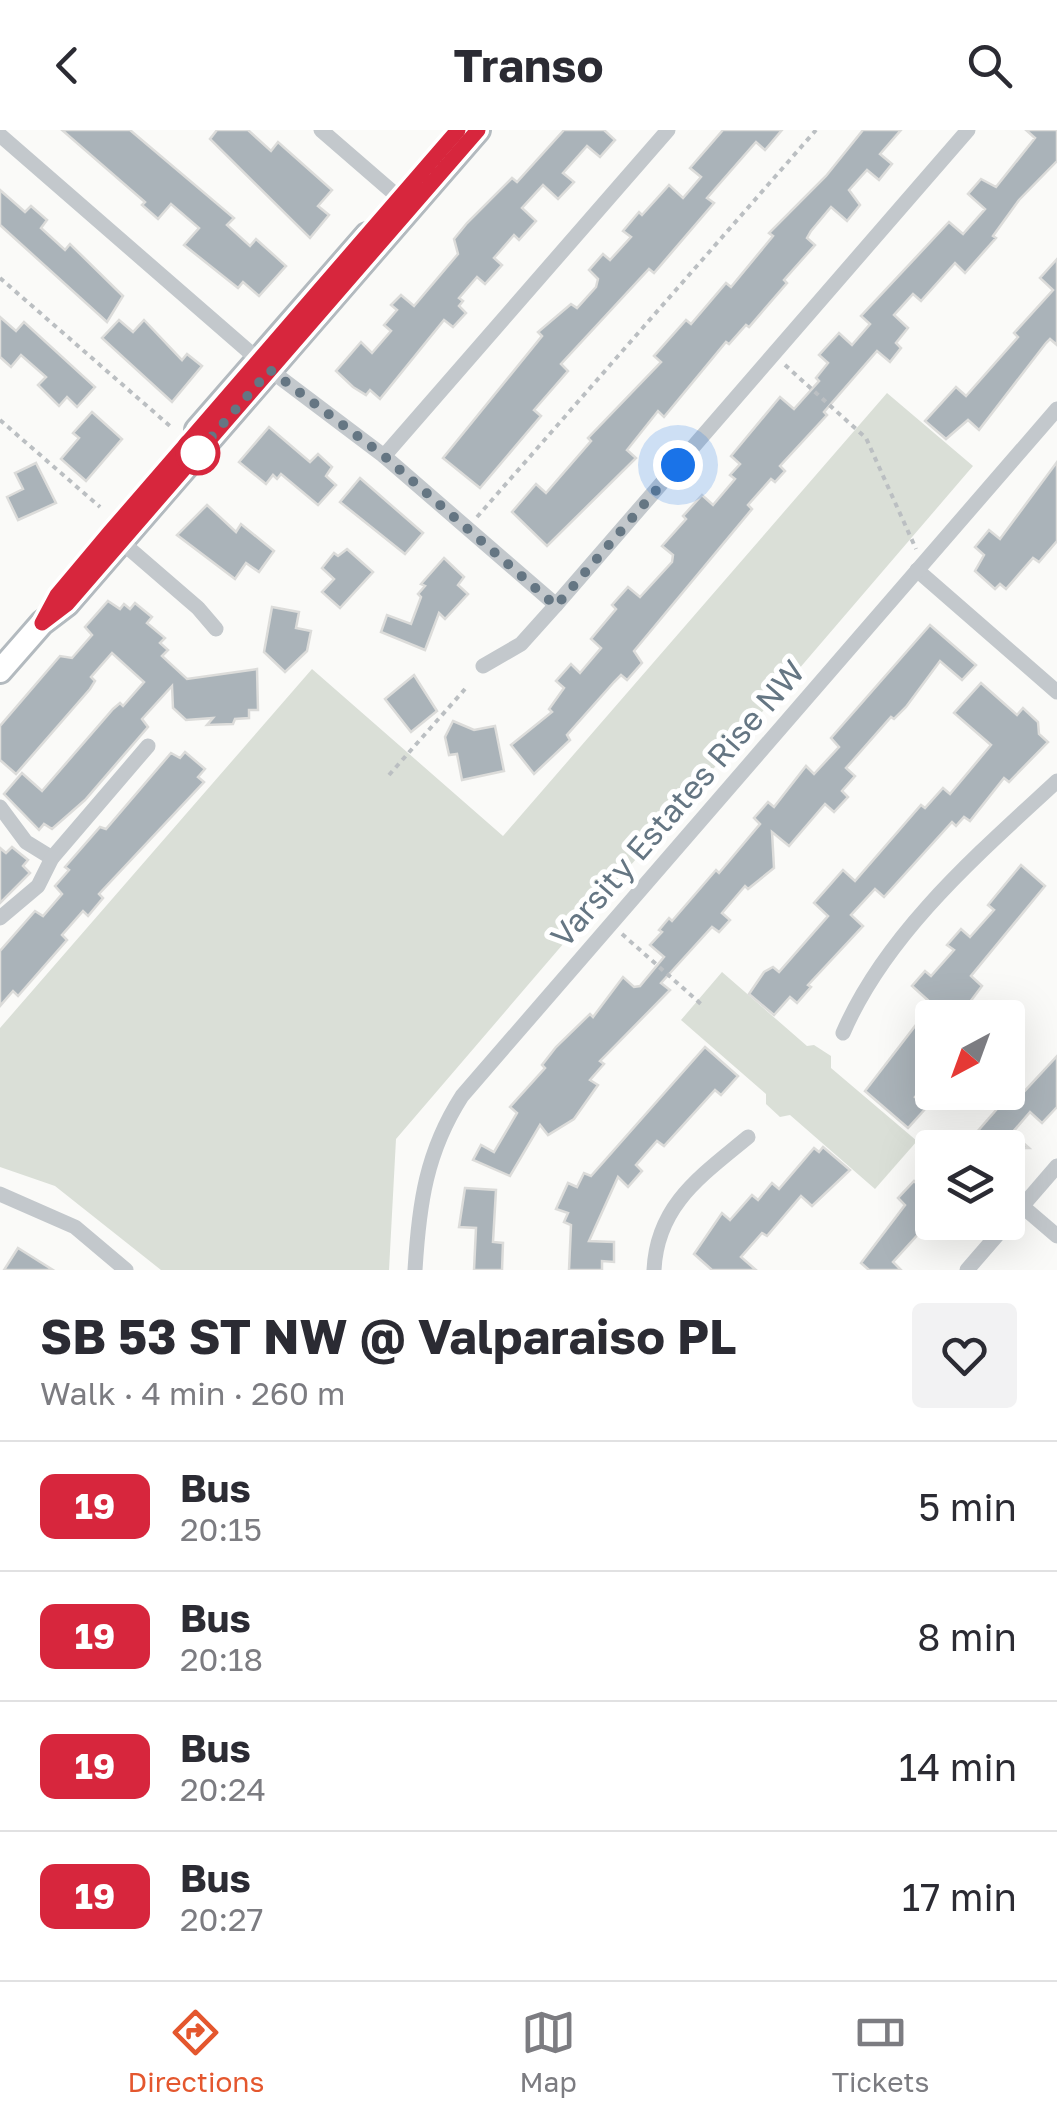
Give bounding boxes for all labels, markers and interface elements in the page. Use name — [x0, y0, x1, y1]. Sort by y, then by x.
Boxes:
icon: back — [40, 38, 95, 93]
text: Transo — [454, 38, 603, 92]
icon: search — [962, 38, 1017, 93]
unlabelled marker — [177, 432, 219, 474]
your location — [653, 440, 703, 490]
street label: Varsity Estates Rise NW — [542, 652, 812, 954]
north arrow — [915, 1000, 1025, 1110]
map controls — [915, 1000, 1025, 1240]
button: layers — [915, 1130, 1025, 1240]
button: heart — [912, 1303, 1017, 1408]
text: SB 53 ST NW @ Valparaiso PL — [40, 1307, 736, 1365]
text: Walk · 4 min · 260 m — [40, 1374, 345, 1412]
text: Bus — [180, 1465, 251, 1510]
text: 5 min — [918, 1484, 1017, 1529]
text: 19 — [75, 1485, 115, 1527]
text: 20:15 — [180, 1510, 262, 1548]
text: Bus — [180, 1595, 251, 1640]
text: 8 min — [917, 1614, 1017, 1659]
text: 19 — [75, 1615, 115, 1657]
text: 20:18 — [180, 1640, 263, 1678]
text: Bus — [180, 1725, 251, 1770]
text: 14 min — [899, 1744, 1017, 1789]
text: 19 — [75, 1745, 115, 1787]
text: 20:24 — [180, 1770, 266, 1808]
text: Bus — [180, 1855, 251, 1900]
text: 17 min — [902, 1874, 1017, 1919]
text: 19 — [75, 1875, 115, 1917]
text: 20:27 — [180, 1900, 264, 1938]
tab: Directions — [128, 2005, 264, 2098]
tab: Map — [520, 2005, 577, 2098]
tab: Tickets — [832, 2005, 929, 2098]

